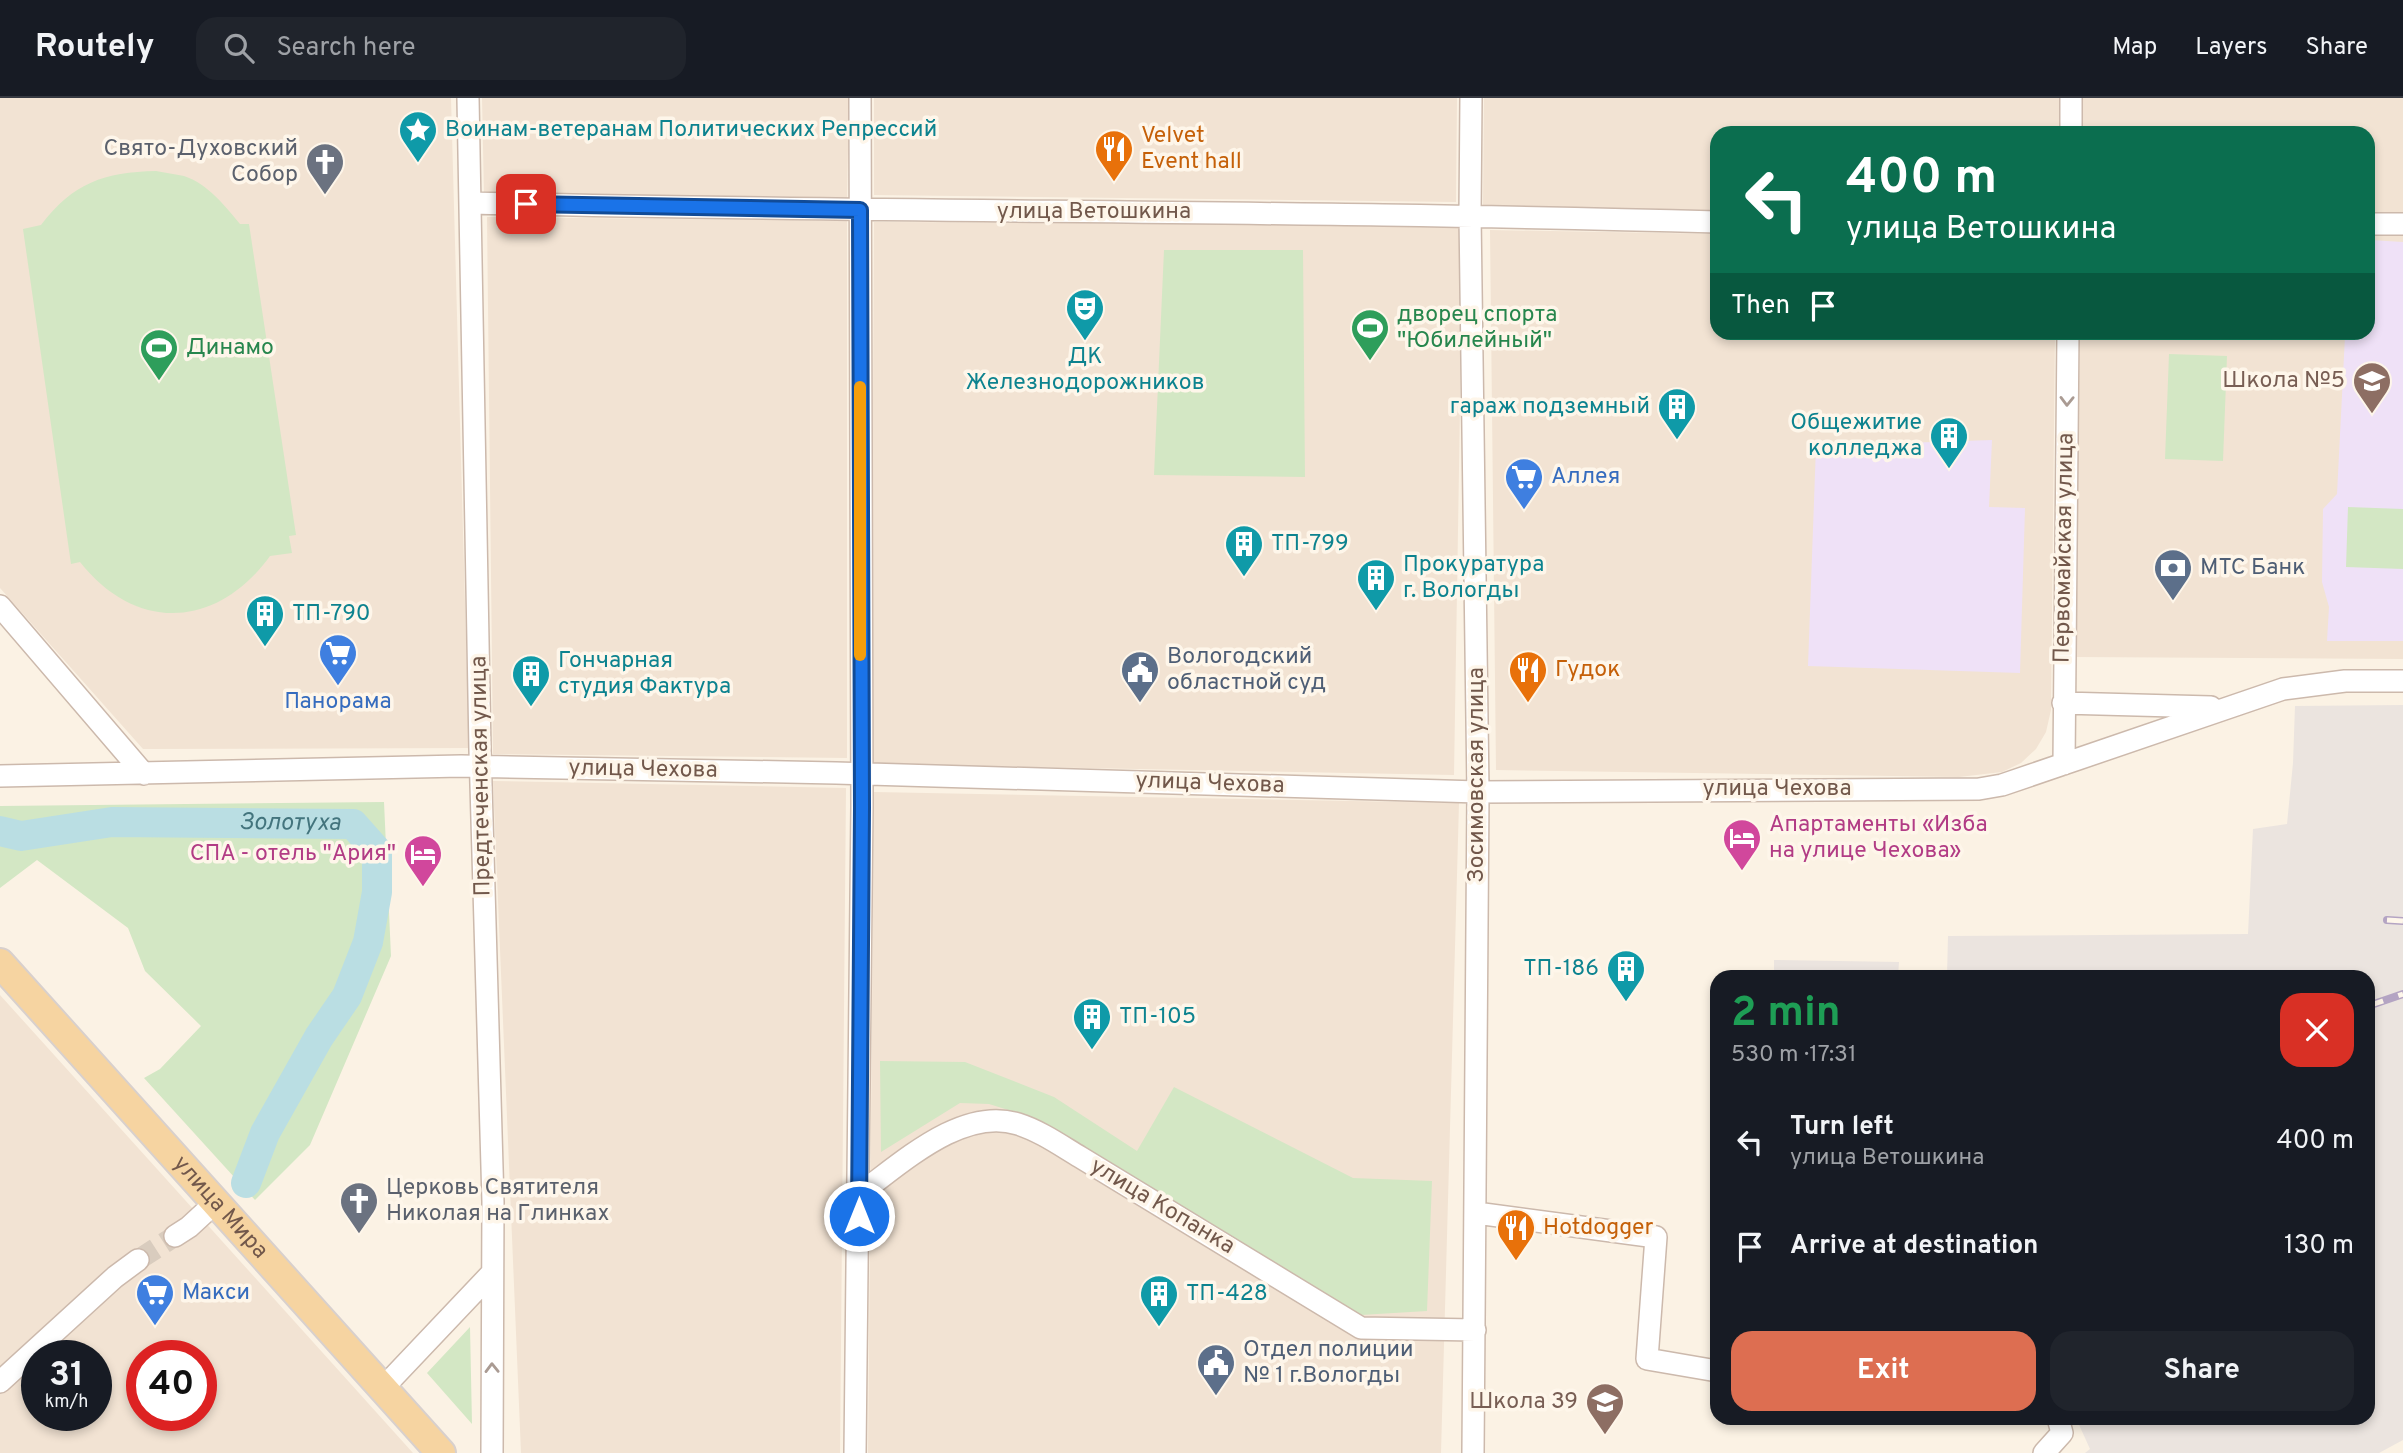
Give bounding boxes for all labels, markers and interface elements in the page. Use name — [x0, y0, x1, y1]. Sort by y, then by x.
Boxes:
search box — [196, 17, 686, 80]
text: Routely — [35, 27, 154, 69]
icon: search — [220, 29, 258, 67]
text: Search here — [276, 32, 415, 65]
text: Map — [2112, 33, 2157, 63]
text: Layers — [2195, 33, 2267, 63]
text: Share — [2305, 33, 2368, 63]
place icon: Воинам-ветеранам Политических Репрессий — [397, 109, 439, 164]
place label: Воинам-ветеранам Политических Репрессий — [445, 116, 937, 145]
place label: Velvet Event hall — [1141, 122, 1242, 177]
restaurant icon: Velvet Event hall — [1093, 128, 1135, 183]
place label: Свято-Духовский Собор — [103, 135, 298, 190]
church icon: Свято-Духовский Собор — [304, 141, 346, 196]
text: 400 m — [1846, 149, 1997, 211]
icon: left — [1731, 154, 1822, 245]
pin — [496, 174, 556, 234]
icon: arrive — [507, 185, 545, 223]
street label: улица Ветошкина — [997, 198, 1191, 227]
text: улица Ветошкина — [1846, 210, 2116, 250]
theatre icon: ДК Железнодорожников — [1064, 287, 1106, 342]
icon: arrive — [1804, 287, 1842, 325]
text: Then — [1731, 290, 1790, 323]
place label: дворец спорта "Юбилейный" — [1397, 301, 1557, 356]
sports icon: дворец спорта "Юбилейный" — [1349, 307, 1391, 362]
sports icon: Динамо — [138, 327, 180, 382]
place label: Динамо — [186, 334, 274, 363]
place label: ДК Железнодорожников — [965, 343, 1205, 398]
school or university icon: Школа №5 — [2351, 360, 2393, 415]
place label: Школа №5 — [2222, 367, 2345, 396]
building icon: гараж подземный — [1656, 386, 1698, 441]
place label: гараж подземный — [1450, 393, 1650, 422]
one-way arrow — [2059, 396, 2075, 406]
place label: Общежитие колледжа — [1790, 409, 1922, 464]
building icon: Общежитие колледжа — [1928, 415, 1970, 470]
street label: Первомайская улица — [2048, 433, 2082, 663]
supermarket icon: Аллея — [1503, 456, 1545, 511]
place label: Аллея — [1551, 463, 1620, 492]
building icon: ТП-799 — [1223, 523, 1265, 578]
place label: ТП-799 — [1271, 530, 1349, 559]
bank icon: МТС Банк — [2152, 547, 2194, 602]
place label: Прокуратура г. Вологды — [1403, 551, 1544, 606]
place label: МТС Банк — [2200, 554, 2305, 583]
building icon: Прокуратура г. Вологды — [1355, 557, 1397, 612]
building icon: ТП-790 — [244, 593, 286, 648]
place label: ТП-790 — [292, 600, 371, 629]
supermarket icon: Панорама — [317, 632, 359, 687]
place label: Вологодский областной суд — [1167, 643, 1326, 698]
place label: Гончарная студия Фактура — [558, 647, 731, 702]
public building icon: Вологодский областной суд — [1119, 649, 1161, 704]
restaurant icon: Гудок — [1507, 649, 1549, 704]
building icon: Гончарная студия Фактура — [510, 653, 552, 708]
street label: Предтеченская улица — [465, 655, 499, 897]
place label: Гудок — [1555, 656, 1620, 685]
street label: Зосимовская улица — [1463, 667, 1492, 883]
place label: Панорама — [284, 688, 392, 717]
street label: улица Чехова — [568, 754, 718, 786]
street label: улица Чехова — [1135, 767, 1285, 801]
street label: улица Чехова — [1702, 775, 1852, 804]
water label: Золотуха — [240, 808, 342, 839]
place label: Апартаменты «Изба на улице Чехова» — [1769, 811, 1988, 866]
hotel icon: Апартаменты «Изба на улице Чехова» — [1721, 817, 1763, 872]
hotel icon: СПА - отель "Ария" — [402, 833, 444, 888]
place label: СПА - отель "Ария" — [190, 840, 396, 869]
building icon: ТП-186 — [1605, 948, 1647, 1003]
place label: ТП-186 — [1523, 955, 1599, 984]
text: 2 min — [1731, 988, 1841, 1041]
button: close — [2280, 993, 2354, 1067]
building icon: ТП-105 — [1071, 996, 1113, 1051]
place label: ТП-105 — [1119, 1003, 1196, 1032]
text: 530 m · 17:31 — [1731, 1041, 1857, 1070]
text: Turn left — [1790, 1111, 1894, 1144]
icon: left — [1731, 1123, 1769, 1161]
text: 400 m — [2277, 1125, 2354, 1158]
text: улица Ветошкина — [1790, 1144, 1984, 1173]
street label: улица Мира — [166, 1150, 274, 1265]
street label: улица Копанка — [1084, 1152, 1240, 1262]
place label: Церковь Святителя Николая на Глинках — [386, 1174, 609, 1229]
position arrow — [822, 1179, 896, 1253]
church icon: Церковь Святителя Николая на Глинках — [338, 1180, 380, 1235]
restaurant icon: Hotdogger — [1495, 1207, 1537, 1262]
place label: Hotdogger — [1543, 1214, 1654, 1243]
icon: arrive — [1731, 1228, 1769, 1266]
text: Arrive at destination — [1790, 1230, 2038, 1263]
text: 130 m — [2284, 1230, 2354, 1263]
supermarket icon: Макси — [134, 1272, 176, 1327]
building icon: ТП-428 — [1138, 1273, 1180, 1328]
place label: Макси — [182, 1279, 250, 1308]
place label: ТП-428 — [1186, 1280, 1268, 1309]
button: Exit — [1731, 1331, 2036, 1411]
button: Share — [2050, 1331, 2354, 1411]
place label: Отдел полиции № 1 г.Вологды — [1243, 1336, 1414, 1391]
speed limit sign: 40 — [126, 1340, 217, 1431]
public building icon: Отдел полиции № 1 г.Вологды — [1195, 1342, 1237, 1397]
text: 31 — [49, 1354, 84, 1398]
one-way arrow — [485, 1362, 500, 1373]
school or university icon: Школа 39 — [1584, 1381, 1626, 1436]
place label: Школа 39 — [1469, 1388, 1578, 1417]
text: km/h — [45, 1391, 88, 1414]

